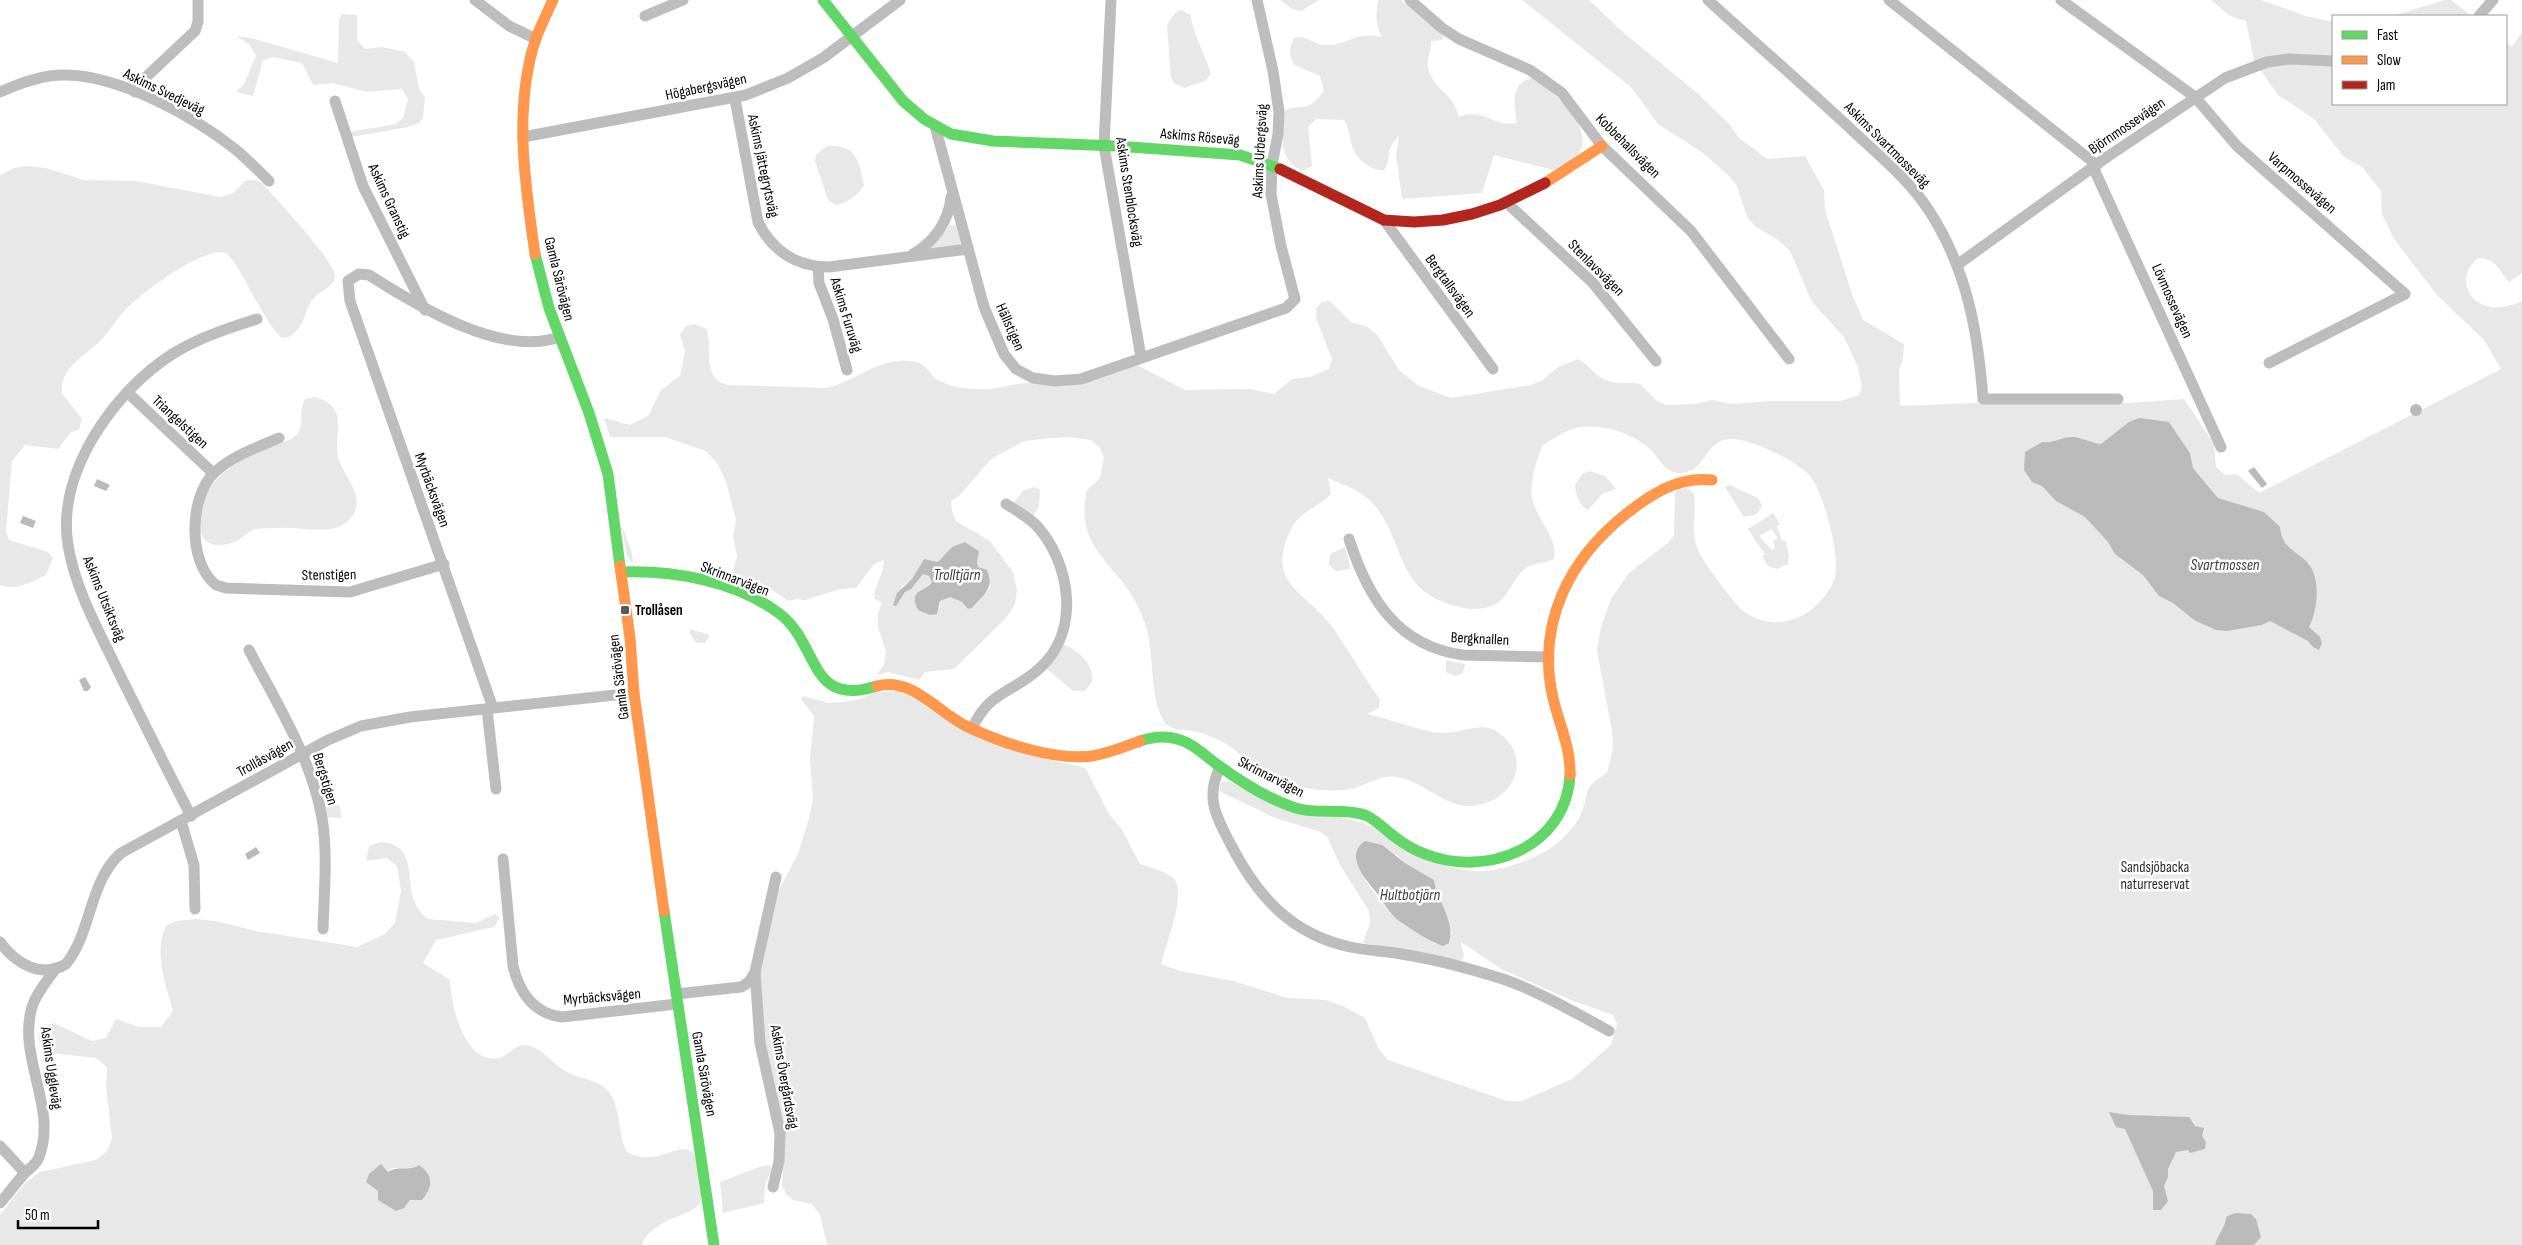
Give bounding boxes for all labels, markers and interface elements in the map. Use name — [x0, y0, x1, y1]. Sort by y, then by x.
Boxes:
legend — [2332, 15, 2507, 105]
text: Fast — [2377, 26, 2399, 45]
text: Slow — [2377, 51, 2401, 70]
street label: Askims Svedjeväg — [119, 64, 208, 120]
street label: Högabergsvägen — [664, 69, 748, 105]
text: Jam — [2376, 76, 2395, 95]
street label: Björnmossevägen — [2085, 93, 2169, 159]
street label: Askims Svartmosseväg — [1839, 97, 1934, 192]
street label: Askims Urbergsväg — [1248, 103, 1272, 200]
street label: Kobbehallsvägen — [1592, 110, 1664, 182]
street label: Askims Jättegrytsväg — [743, 112, 783, 219]
street label: Askims Röseväg — [1159, 124, 1240, 150]
street label: Askims Stenblocksväg — [1111, 135, 1147, 248]
street label: Varpmossevägen — [2264, 148, 2340, 218]
street label: Askims Granstig — [363, 160, 415, 241]
street label: Gamla Särövägen — [539, 235, 579, 323]
street label: Stenlavsvägen — [1564, 236, 1628, 300]
street label: Bergtallsvägen — [1421, 251, 1479, 321]
street label: Lövmossevägen — [2147, 261, 2197, 341]
street label: Askims Furuväg — [825, 274, 866, 355]
street label: Hällstigen — [991, 300, 1029, 354]
street label: Triangelstigen — [148, 391, 212, 453]
street label: Myrbäcksvägen — [410, 450, 454, 530]
street label: Askims Utsiktsväg — [78, 552, 130, 645]
water label: Svartmossen — [2190, 556, 2260, 575]
street label: Skrinnarvägen — [698, 557, 772, 601]
street label: Stenstigen — [302, 565, 356, 585]
water label: Trolltjärn — [933, 566, 981, 585]
place label: Trollåsen — [635, 601, 683, 620]
marker: Trollåsen — [619, 604, 631, 616]
street label: Bergknallen — [1450, 628, 1510, 650]
street label: Gamla Särövägen — [604, 633, 634, 721]
street label: Trollåsvägen — [233, 735, 297, 781]
street label: Bergstigen — [308, 751, 342, 807]
street label: Skrinnarvägen — [1235, 752, 1307, 802]
park label: Sandsjöbacka naturreservat — [2120, 858, 2190, 894]
water label: Hultbotjärn — [1380, 886, 1441, 905]
street label: Myrbäcksvägen — [563, 984, 641, 1010]
street label: Askims Övergårdsväg — [765, 1022, 803, 1131]
street label: Askims Uggleväg — [36, 1024, 66, 1111]
street label: Gamla Särövägen — [687, 1030, 721, 1118]
scale bar — [18, 1198, 98, 1230]
text: 50 m — [25, 1206, 50, 1225]

